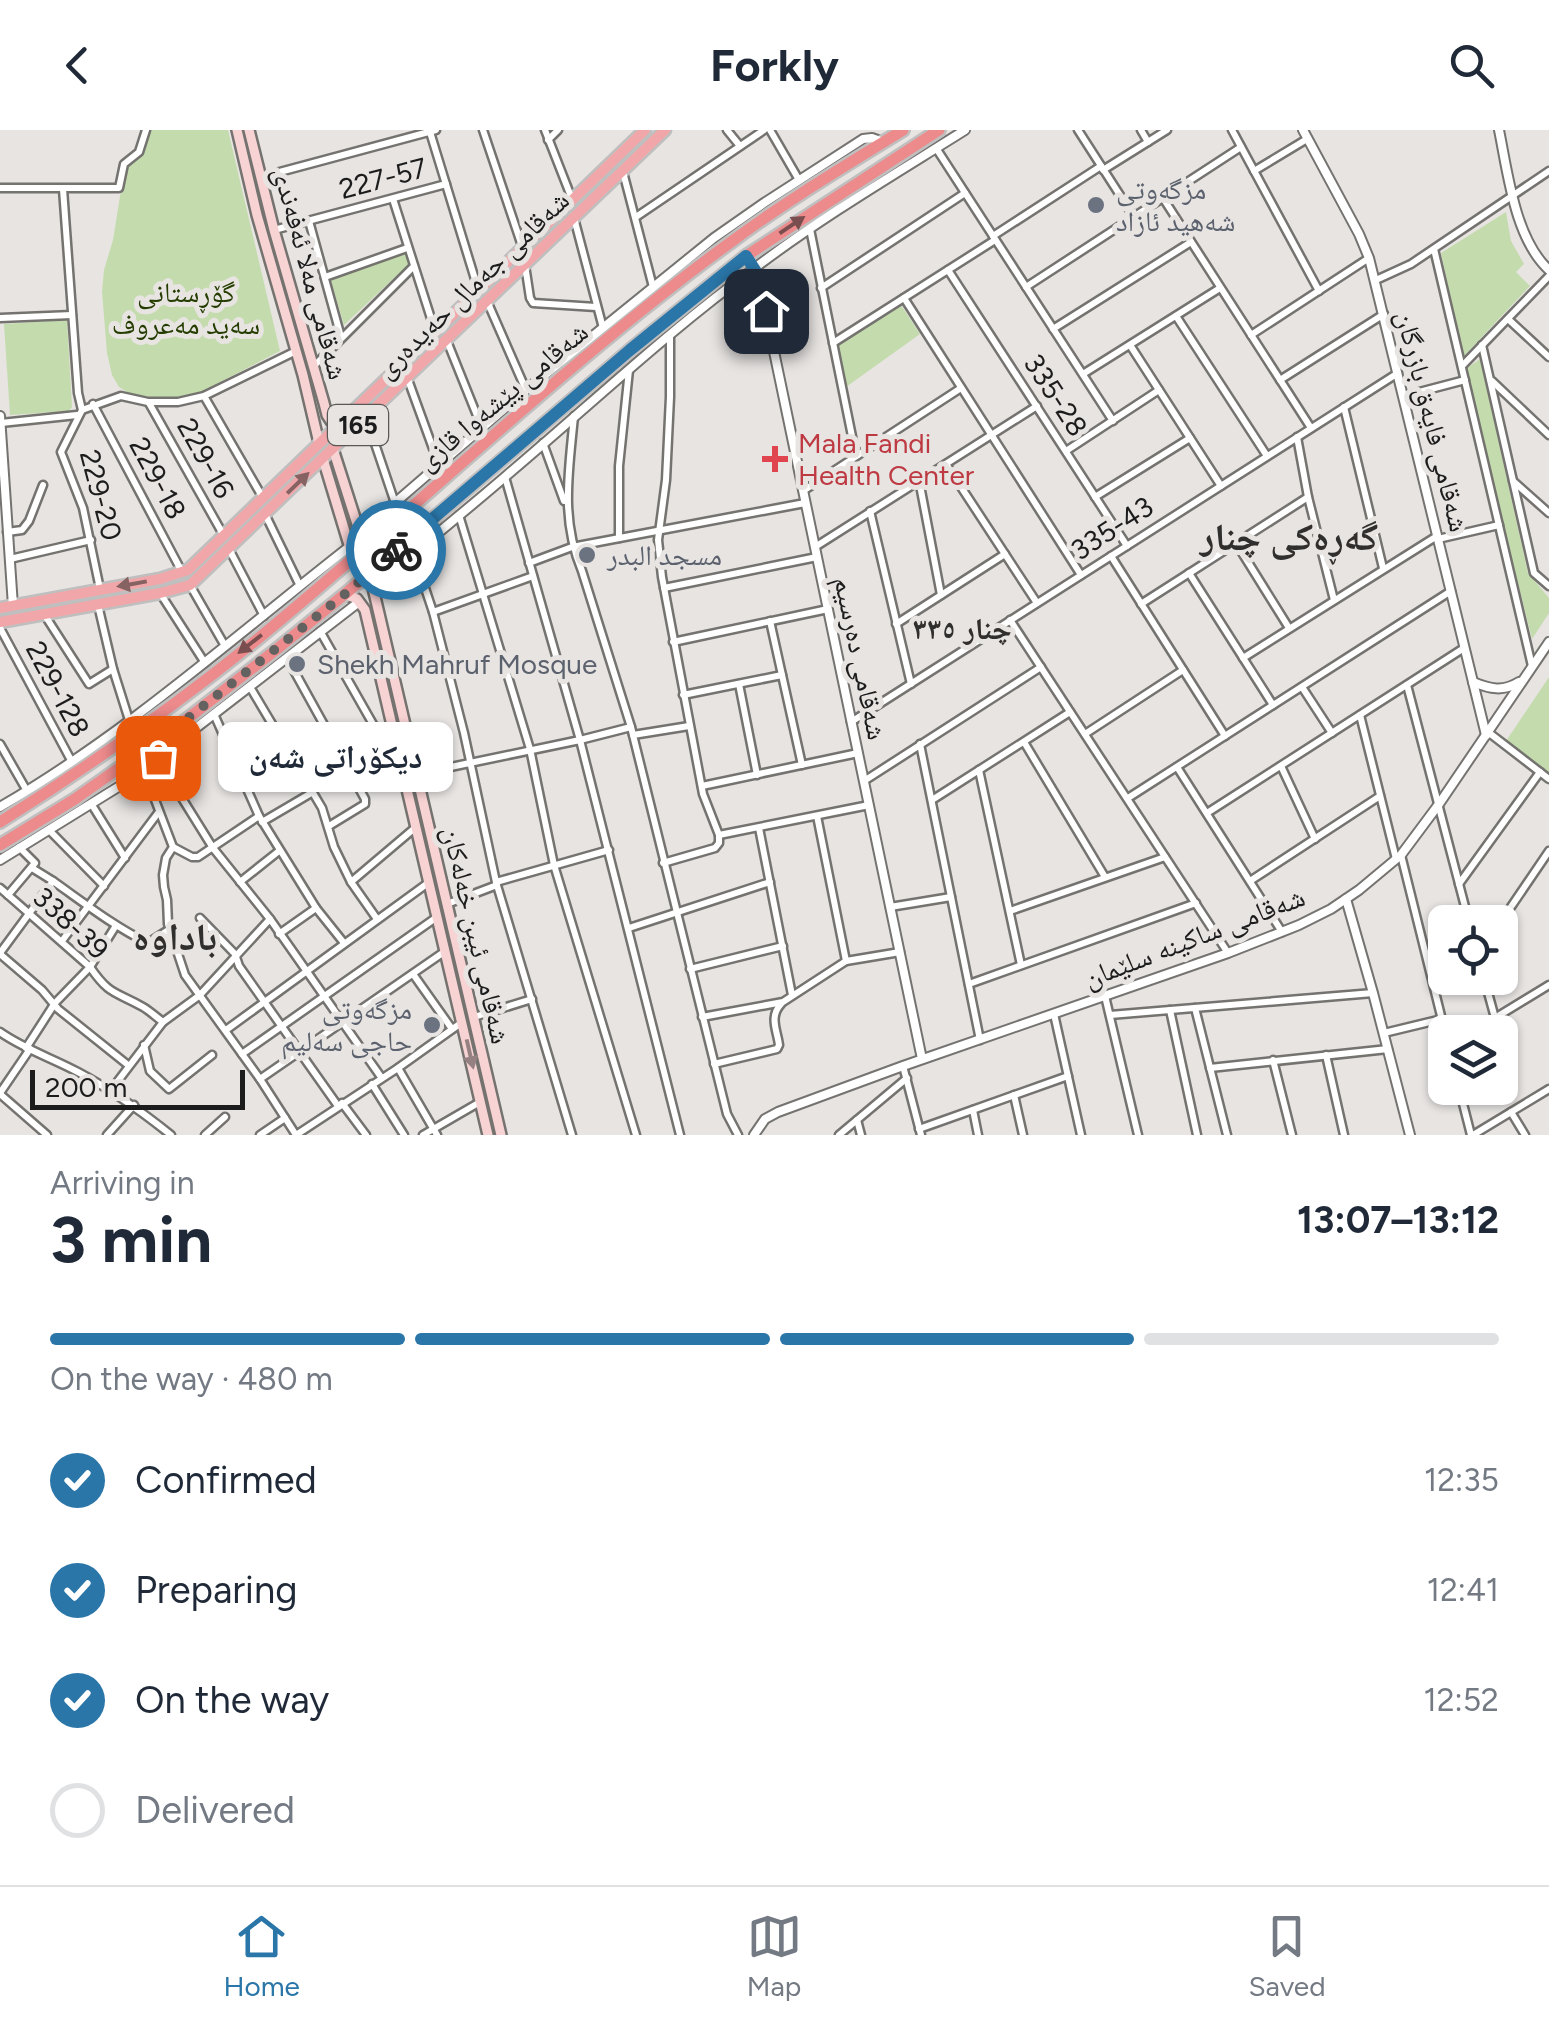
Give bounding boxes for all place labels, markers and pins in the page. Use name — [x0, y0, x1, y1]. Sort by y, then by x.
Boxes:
place label: مزگەوتی شەهید ئازاد — [1116, 172, 1235, 238]
marker: مزگەوتی شەهید ئازاد — [1085, 194, 1107, 216]
pin — [724, 269, 809, 354]
place label: Mala Fandi Health Center — [798, 426, 975, 492]
marker: Mala Fandi Health Center — [762, 446, 788, 472]
place label: مسجد البدر — [606, 538, 722, 572]
marker: مسجد البدر — [576, 544, 598, 566]
place label: Shekh Mahruf Mosque — [317, 647, 597, 681]
marker: Shekh Mahruf Mosque — [286, 653, 308, 675]
pin — [116, 716, 201, 801]
callout: دیکۆراتی شەن — [218, 723, 453, 793]
place label: مزگەوتی حاجی سەلیم — [281, 992, 412, 1060]
marker: مزگەوتی حاجی سەلیم — [421, 1014, 443, 1036]

